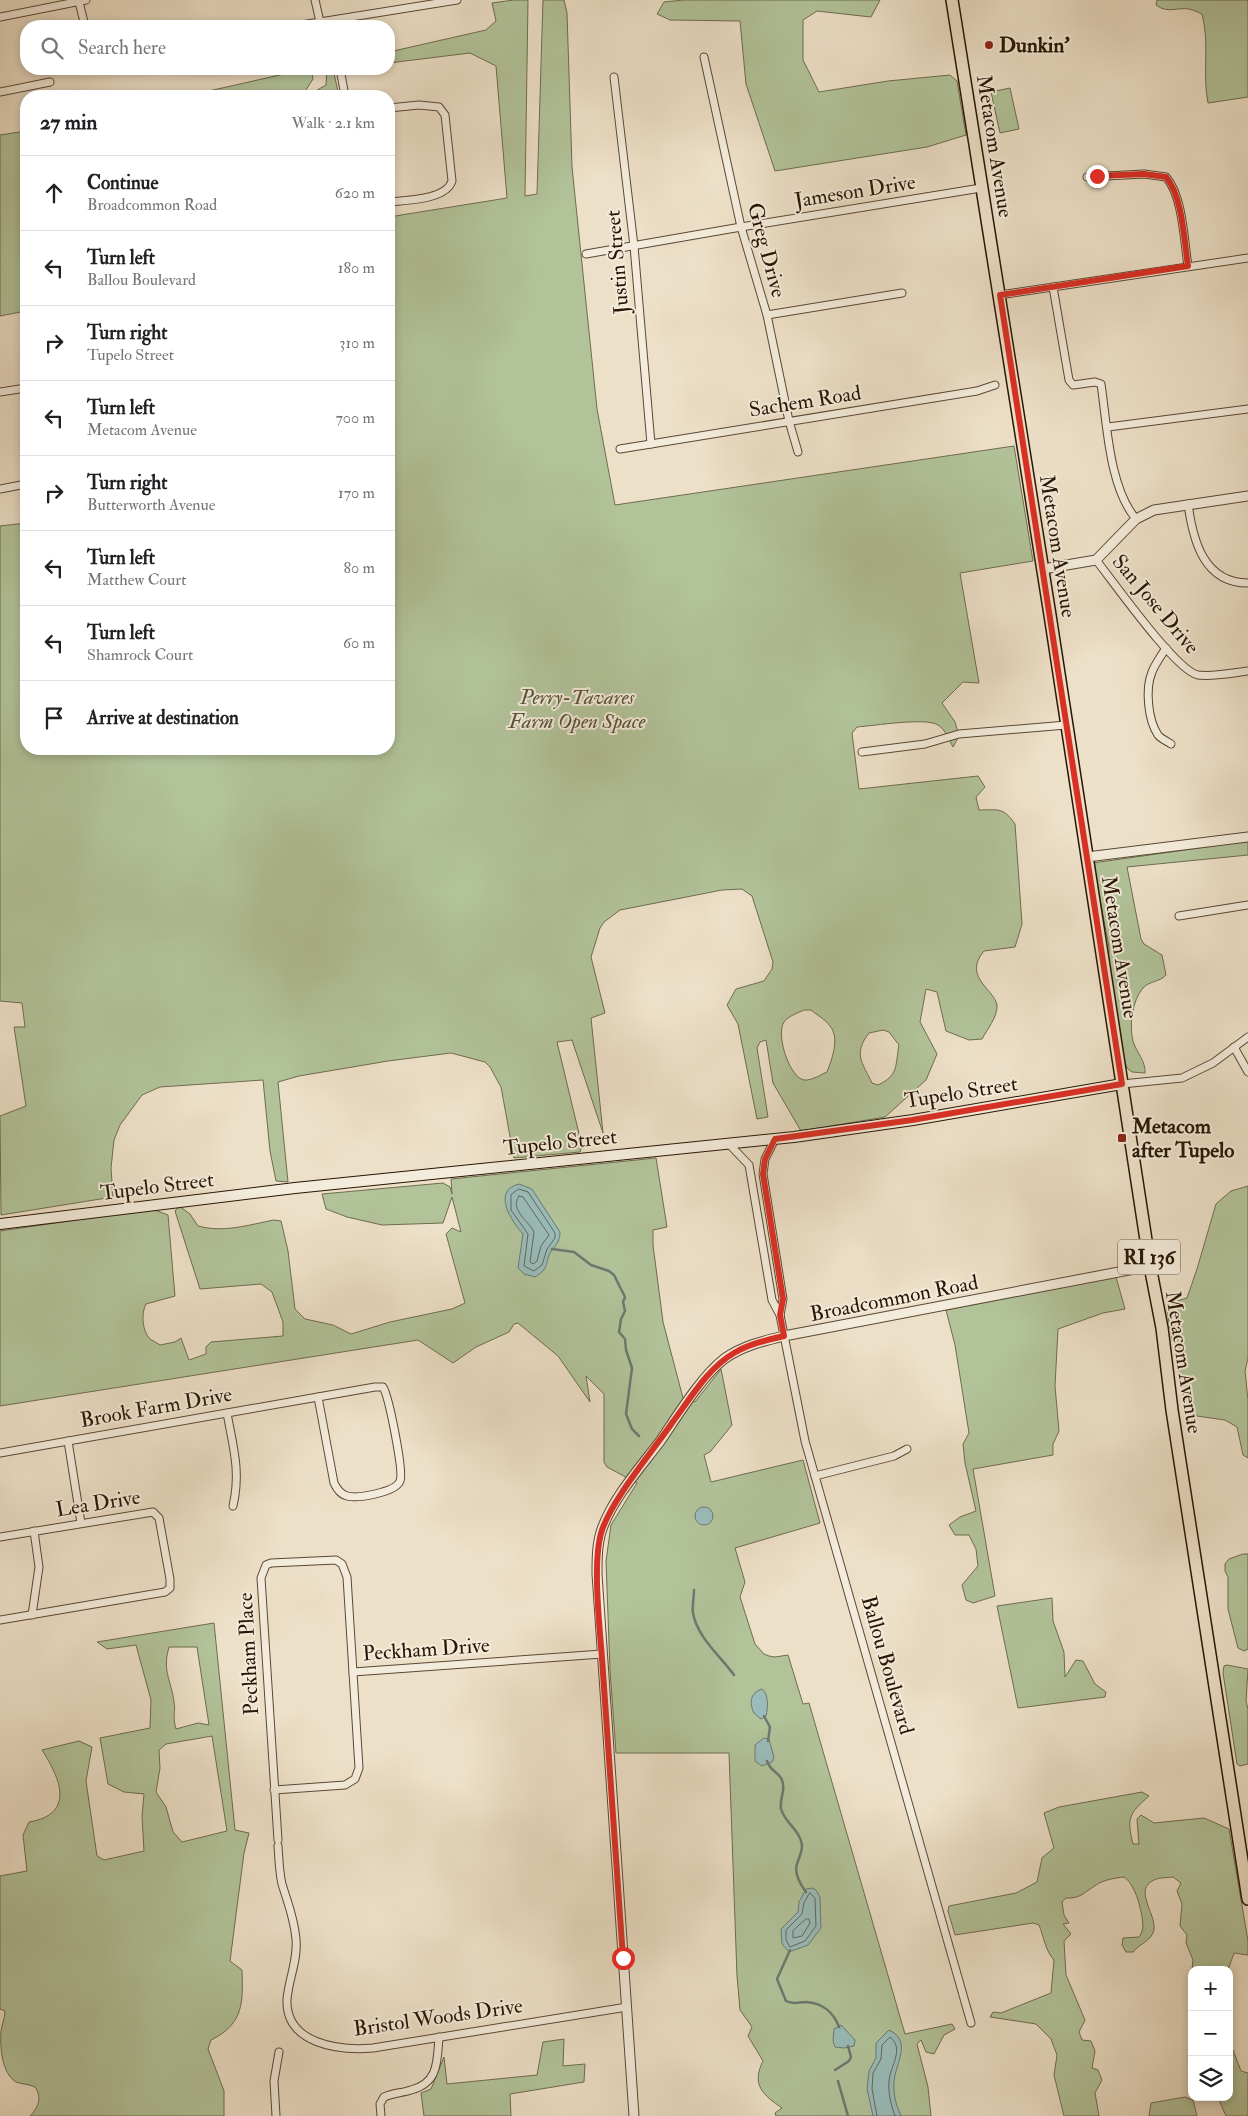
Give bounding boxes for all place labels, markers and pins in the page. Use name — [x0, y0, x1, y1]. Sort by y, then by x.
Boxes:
place label: Dunkin' — [999, 32, 1070, 59]
marker: Dunkin' — [983, 39, 995, 51]
place label: Metacom after Tupelo — [1131, 1113, 1234, 1164]
marker: Metacom after Tupelo — [1116, 1132, 1128, 1144]

